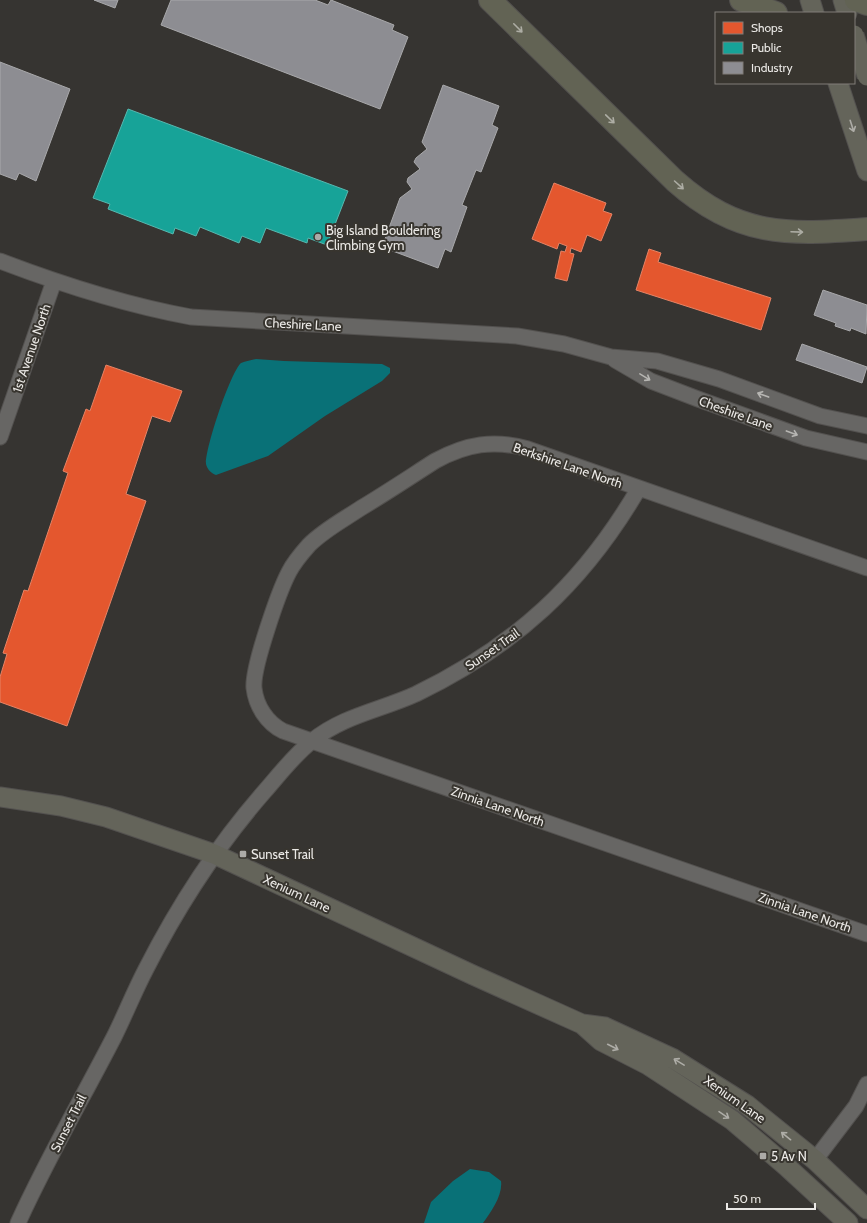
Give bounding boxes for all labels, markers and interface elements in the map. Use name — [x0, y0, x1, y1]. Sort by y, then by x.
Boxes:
legend — [715, 12, 855, 84]
text: Shops — [751, 20, 783, 35]
one-way arrow — [513, 23, 523, 32]
text: Public — [751, 40, 782, 55]
text: Industry — [751, 60, 792, 75]
one-way arrow — [605, 114, 615, 124]
one-way arrow — [849, 119, 856, 132]
one-way arrow — [674, 180, 684, 189]
place label: Big Island Bouldering Climbing Gym — [326, 222, 441, 253]
one-way arrow — [790, 228, 803, 235]
marker: Big Island Bouldering Climbing Gym — [313, 232, 323, 242]
street label: 1st Avenue North — [8, 302, 54, 394]
street label: Cheshire Lane — [264, 314, 342, 334]
one-way arrow — [639, 373, 651, 381]
one-way arrow — [757, 391, 769, 399]
street label: Cheshire Lane — [697, 392, 775, 434]
one-way arrow — [786, 430, 799, 437]
street label: Berkshire Lane North — [511, 439, 625, 491]
street label: Sunset Trail — [462, 624, 522, 674]
street label: Zinnia Lane North — [449, 783, 547, 829]
place label: Sunset Trail — [251, 846, 314, 862]
marker: Sunset Trail — [238, 849, 248, 859]
street label: Xenium Lane — [261, 871, 333, 916]
street label: Zinnia Lane North — [756, 889, 854, 935]
one-way arrow — [607, 1044, 619, 1051]
one-way arrow — [674, 1058, 685, 1066]
street label: Xenium Lane — [701, 1072, 769, 1126]
street label: Sunset Trail — [47, 1091, 89, 1155]
one-way arrow — [718, 1111, 729, 1119]
one-way arrow — [781, 1131, 792, 1140]
place label: 5 Av N — [771, 1148, 807, 1164]
marker: 5 Av N — [758, 1151, 768, 1161]
scale bar — [727, 1185, 815, 1211]
text: 50 m — [733, 1191, 761, 1206]

